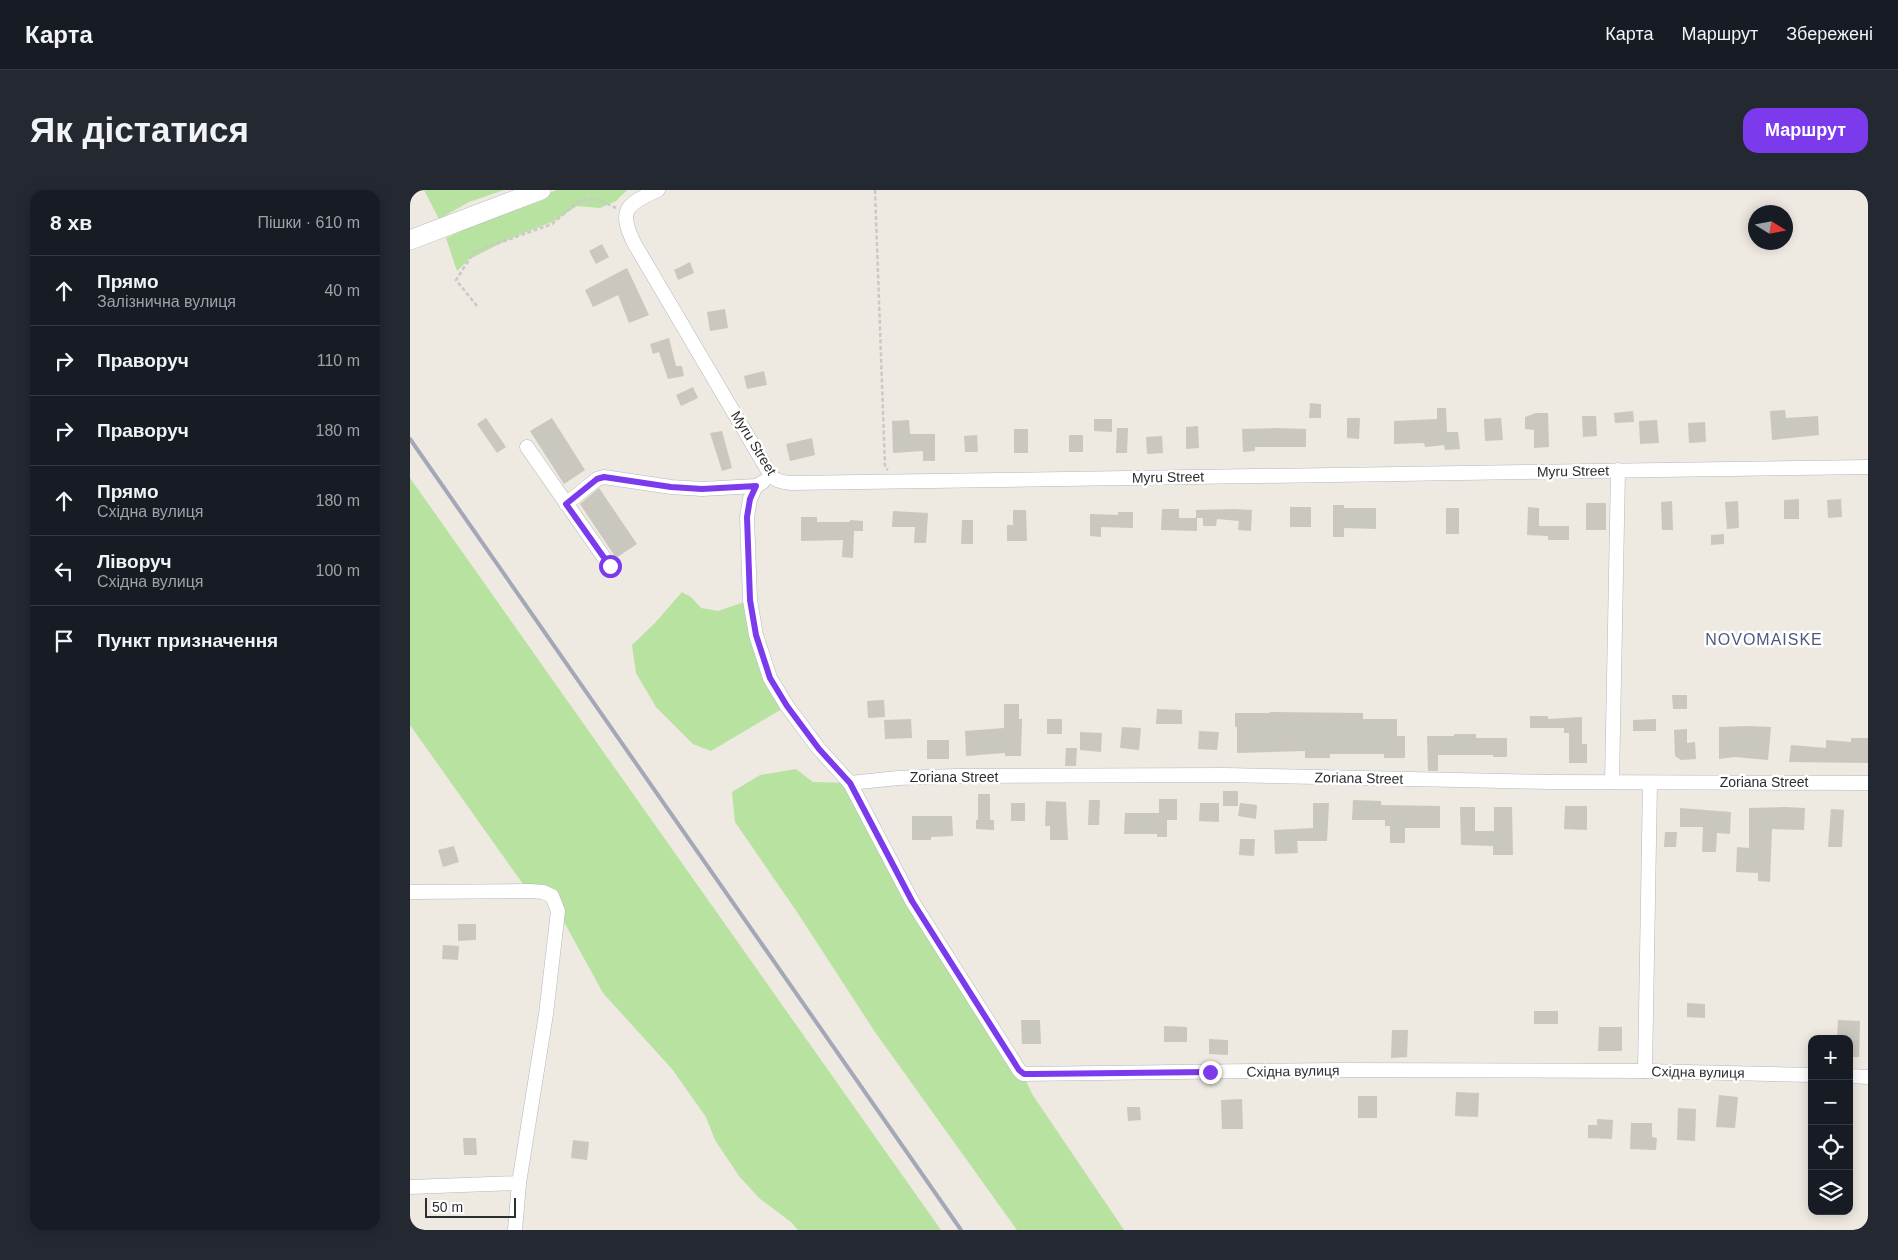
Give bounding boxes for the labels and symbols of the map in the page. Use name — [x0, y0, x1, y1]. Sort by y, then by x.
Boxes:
north arrow — [1748, 205, 1793, 250]
street label: Myru Street — [728, 408, 780, 478]
street label: Myru Street — [1537, 462, 1609, 480]
street label: Myru Street — [1132, 468, 1204, 486]
route start — [599, 555, 622, 578]
district label: NOVOMAISKE — [1705, 631, 1823, 648]
street label: Zoriana Street — [910, 769, 998, 785]
street label: Zoriana Street — [1315, 769, 1404, 787]
street label: Zoriana Street — [1720, 774, 1808, 790]
route end — [1199, 1061, 1222, 1084]
street label: Східна вулиця — [1246, 1062, 1340, 1080]
street label: Східна вулиця — [1651, 1063, 1745, 1081]
scale bar — [425, 1195, 516, 1218]

